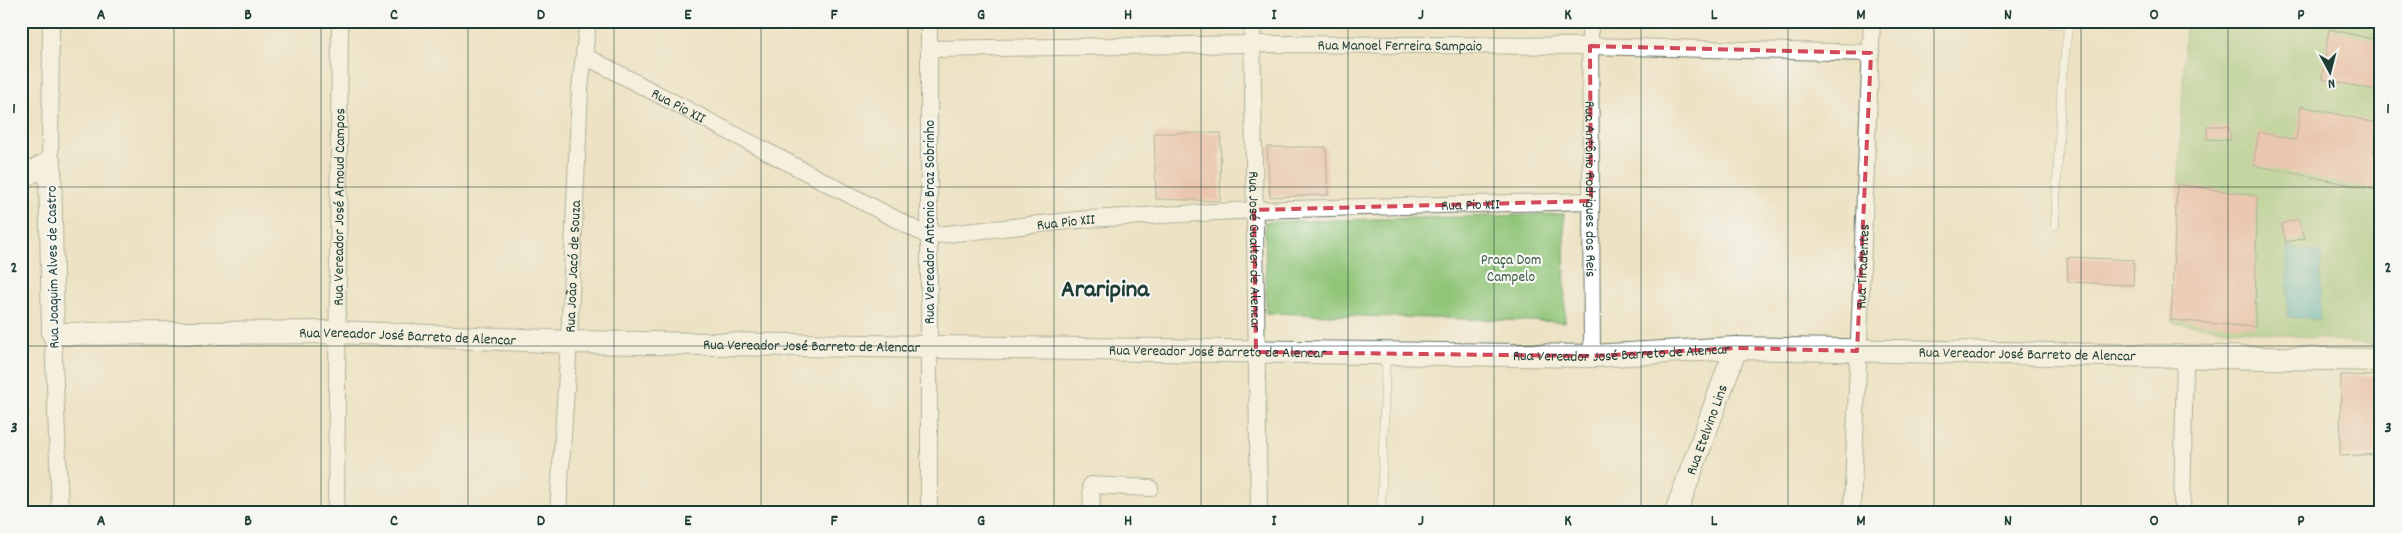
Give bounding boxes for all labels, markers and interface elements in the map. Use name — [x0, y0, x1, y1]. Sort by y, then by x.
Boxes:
text: A — [97, 4, 106, 27]
text: B — [244, 4, 252, 27]
text: C — [390, 4, 398, 27]
text: D — [537, 4, 546, 27]
text: E — [684, 4, 692, 27]
text: F — [830, 4, 838, 27]
text: G — [977, 4, 985, 27]
text: H — [1124, 4, 1132, 27]
text: I — [1272, 4, 1278, 27]
text: J — [1418, 4, 1424, 27]
text: K — [1564, 4, 1572, 27]
text: L — [1711, 4, 1718, 27]
text: M — [1856, 4, 1866, 27]
text: N — [2004, 4, 2012, 27]
text: O — [2149, 4, 2159, 27]
text: P — [2297, 4, 2305, 27]
street label: Rua Manoel Ferreira Sampaio — [1318, 35, 1483, 58]
north arrow — [2304, 48, 2354, 98]
text: N — [2327, 73, 2336, 93]
street label: Rua Pio XII — [647, 84, 709, 131]
text: 1 — [12, 98, 16, 121]
text: 1 — [2386, 98, 2390, 121]
street label: Rua Antônio Rodrigues dos Reis — [1577, 101, 1601, 277]
street label: Rua Vereador José Arnoud Campos — [329, 108, 352, 306]
street label: Rua Vereador Antonio Braz Sobrinho — [920, 119, 942, 324]
street label: Rua José Gualter de Alencar — [1241, 171, 1265, 331]
street label: Rua Joaquim Alves de Castro — [42, 185, 66, 349]
street label: Rua Pio XII — [1441, 194, 1500, 218]
street label: Rua João Jacó de Souza — [560, 199, 588, 333]
street label: Rua Pio XII — [1036, 210, 1096, 237]
street label: Rua Tiradentes — [1851, 224, 1877, 309]
park label: Praça Dom Campelo — [1481, 250, 1541, 289]
text: 2 — [11, 257, 18, 280]
text: 2 — [2385, 257, 2392, 280]
district label: Araripina — [1061, 273, 1150, 309]
street label: Rua Vereador José Barreto de Alencar — [299, 323, 517, 353]
street label: Rua Vereador José Barreto de Alencar — [703, 335, 921, 360]
street label: Rua Vereador José Barreto de Alencar — [1513, 339, 1731, 369]
street label: Rua Vereador José Barreto de Alencar — [1109, 340, 1327, 365]
street label: Rua Vereador José Barreto de Alencar — [1918, 342, 2136, 368]
street label: Rua Etelvino Lins — [1681, 382, 1735, 478]
text: 3 — [10, 417, 18, 440]
text: 3 — [2384, 417, 2392, 440]
text: A — [97, 510, 106, 533]
text: B — [244, 510, 252, 533]
text: C — [390, 510, 398, 533]
text: D — [537, 510, 546, 533]
text: E — [684, 510, 692, 533]
text: F — [830, 510, 838, 533]
text: G — [977, 510, 985, 533]
text: H — [1124, 510, 1132, 533]
text: I — [1272, 510, 1278, 533]
text: J — [1418, 510, 1424, 533]
text: K — [1564, 510, 1572, 533]
text: L — [1711, 510, 1718, 533]
text: M — [1856, 510, 1866, 533]
text: N — [2004, 510, 2012, 533]
text: O — [2149, 510, 2159, 533]
text: P — [2297, 510, 2305, 533]

